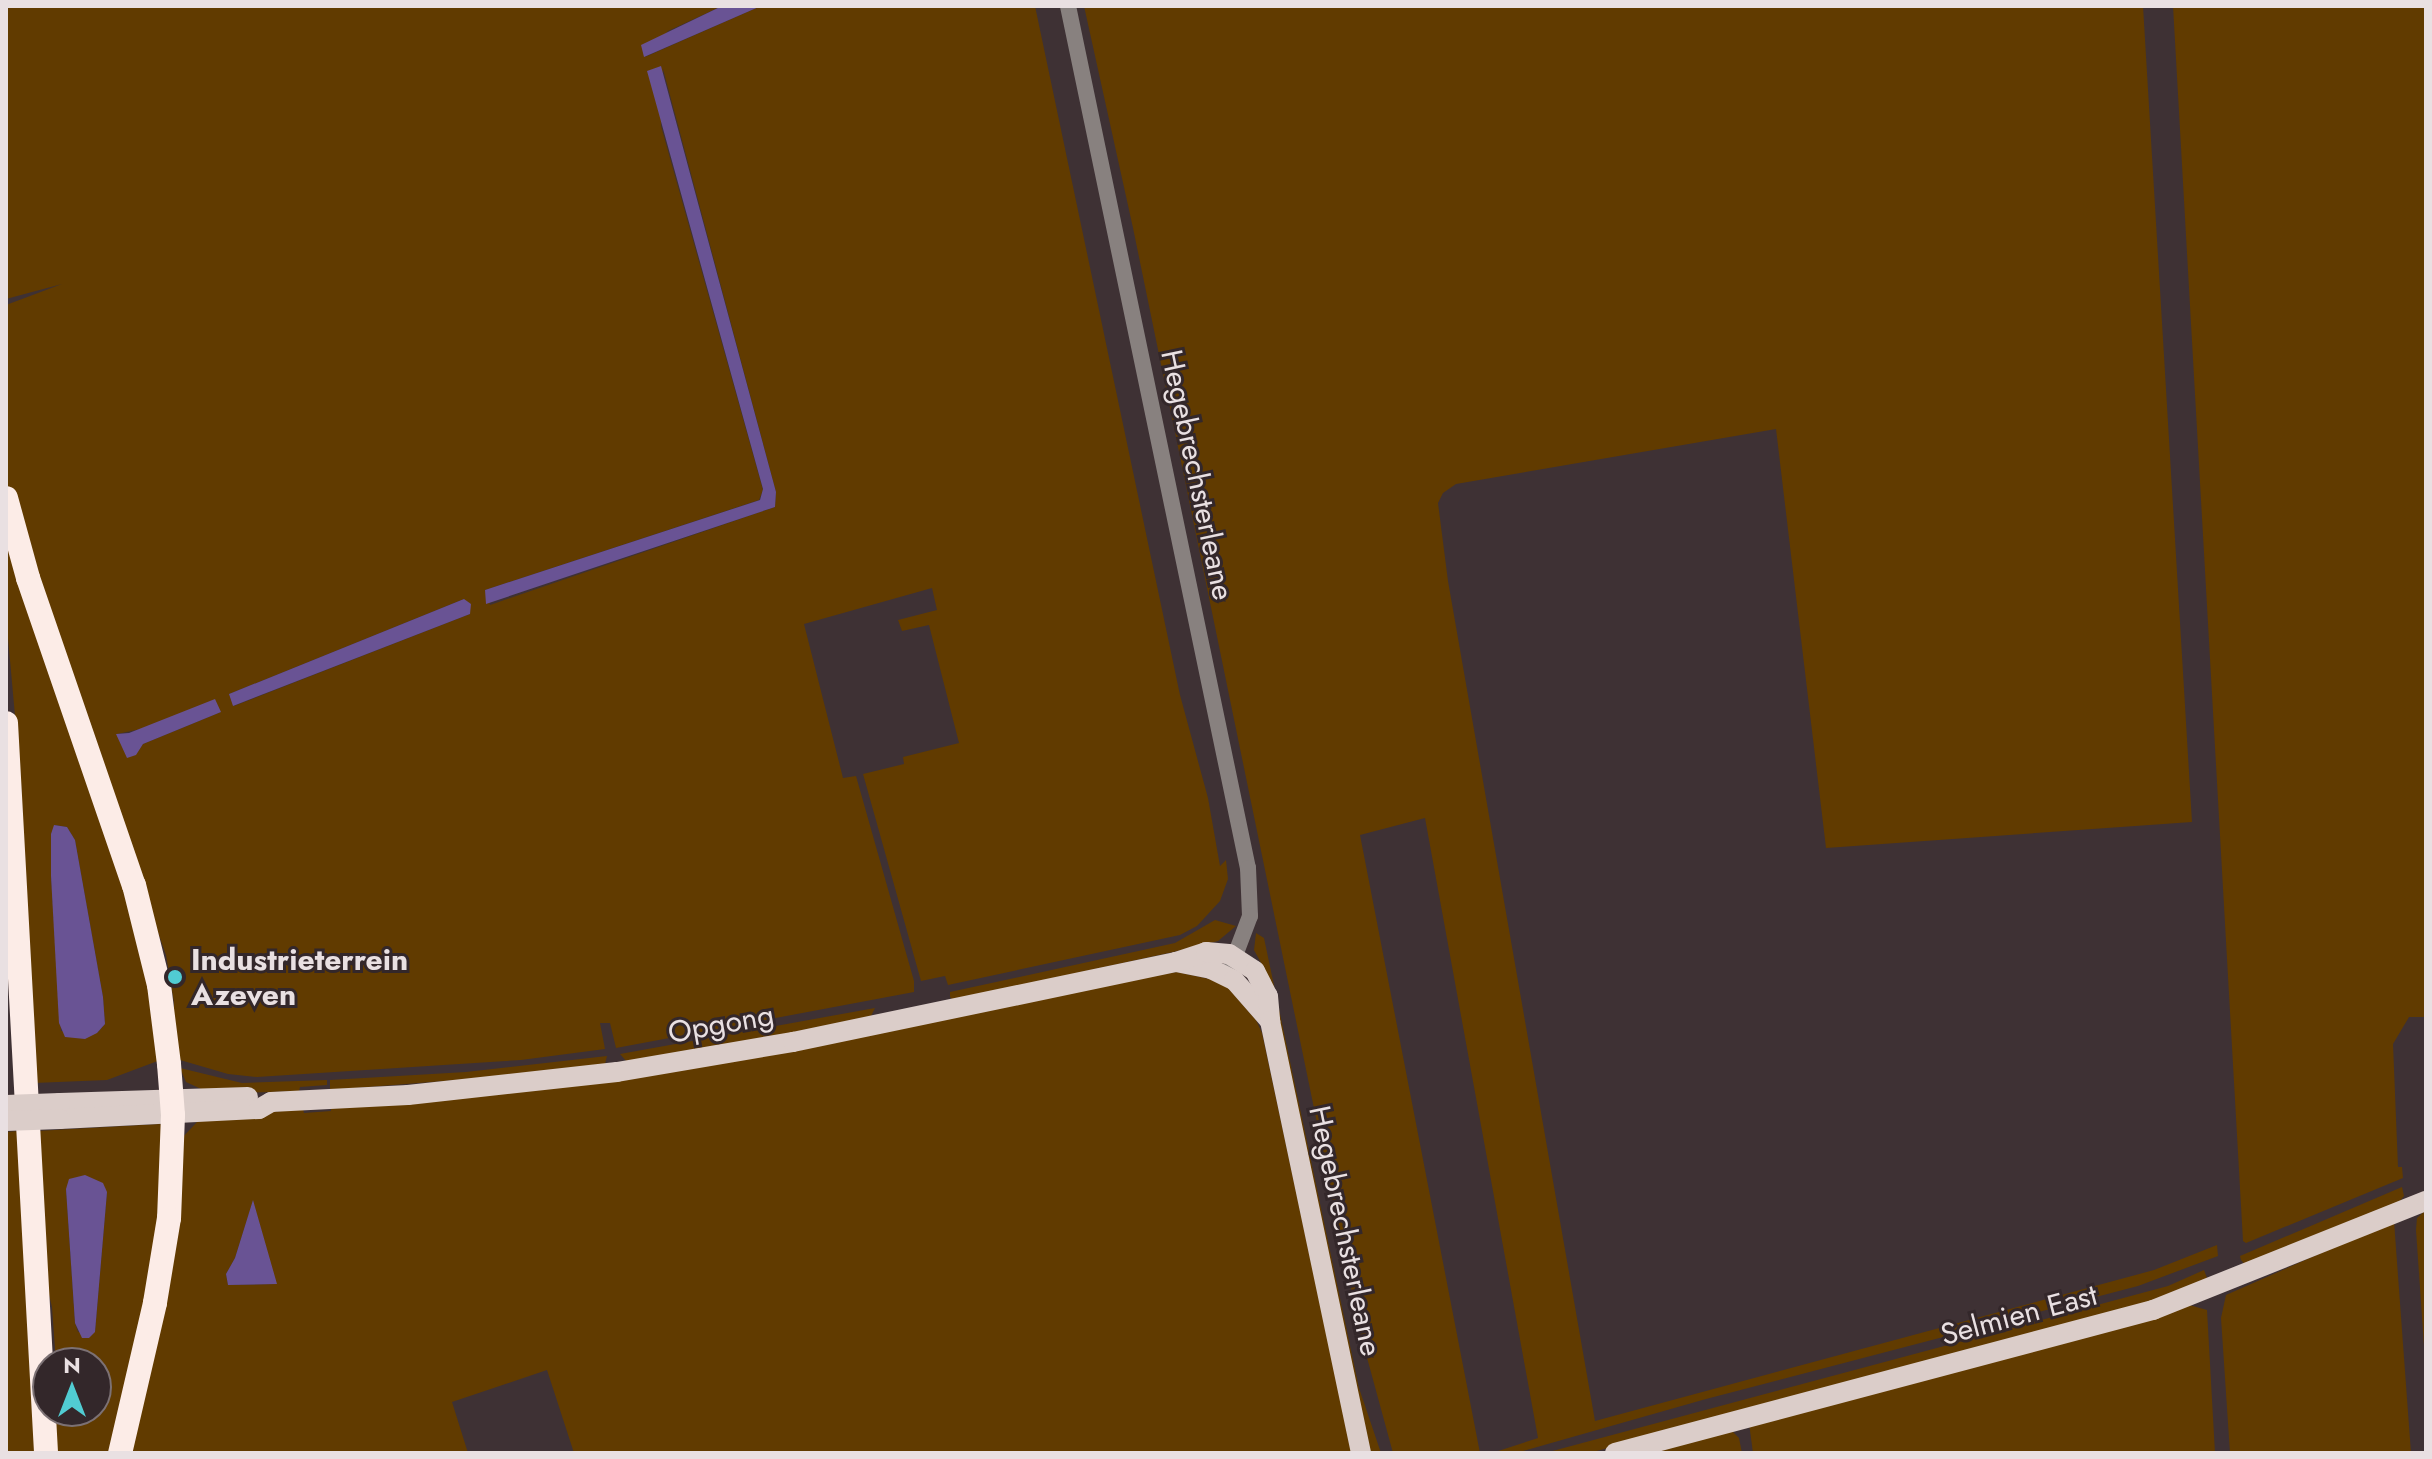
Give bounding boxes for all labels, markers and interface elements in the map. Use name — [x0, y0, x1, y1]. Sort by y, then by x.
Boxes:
street label: Hegebrechsterleane — [1153, 347, 1241, 603]
place label: Industrieterrein Azeven — [191, 942, 408, 1012]
marker: Industrieterrein Azeven — [166, 968, 184, 986]
street label: Opgong — [665, 997, 777, 1051]
street label: Hegebrechsterleane — [1301, 1103, 1389, 1359]
street label: Selmien East — [1937, 1277, 2101, 1353]
north arrow — [32, 1347, 112, 1427]
text: N — [63, 1349, 81, 1381]

